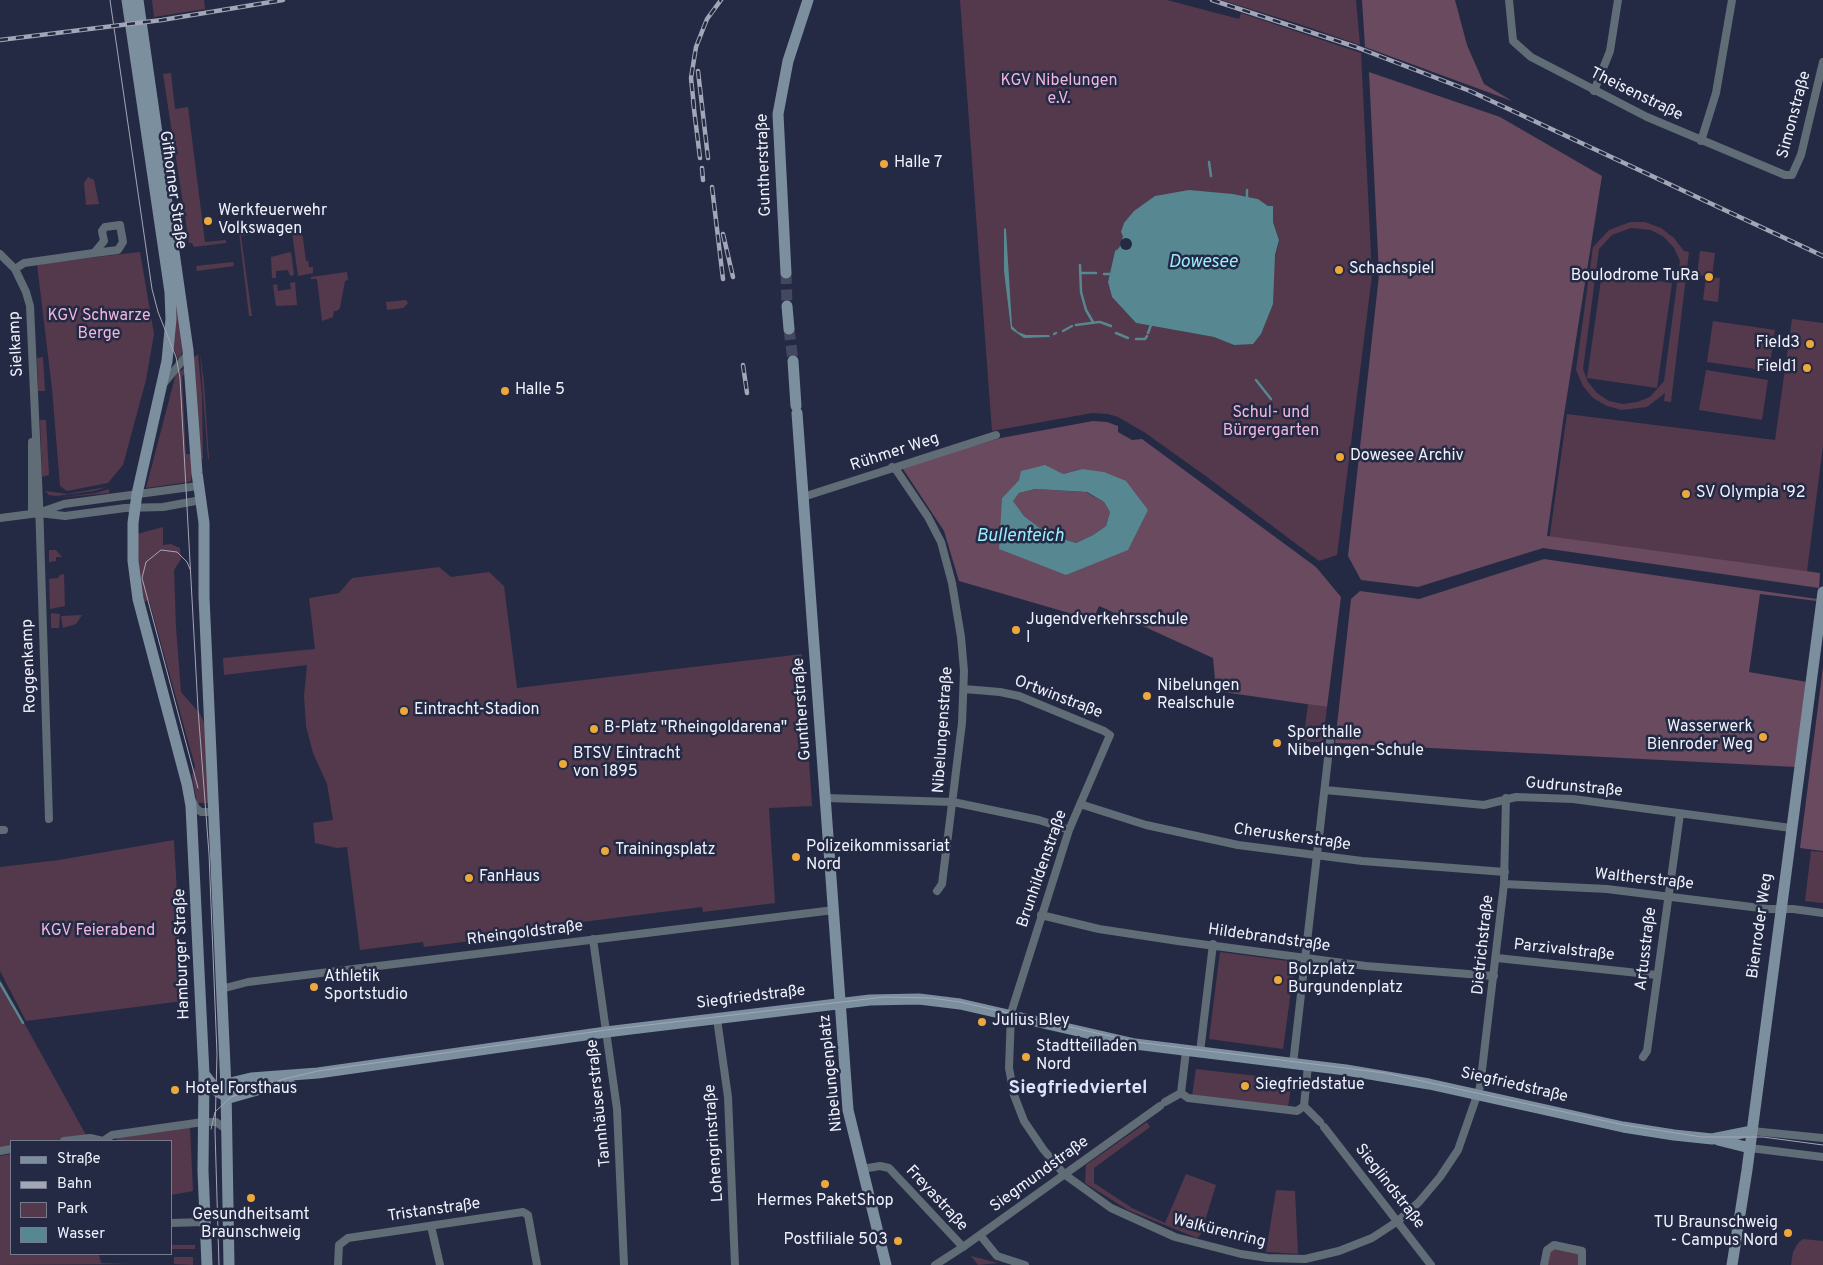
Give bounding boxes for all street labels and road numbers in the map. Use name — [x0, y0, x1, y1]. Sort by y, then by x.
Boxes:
street label: Theisenstraße — [1586, 64, 1686, 126]
street label: Simonstraße — [1774, 69, 1816, 161]
street label: Guntherstraße — [754, 113, 776, 217]
street label: Gifhorner Straße — [154, 130, 190, 250]
street label: Sielkamp — [6, 311, 28, 377]
street label: Rühmer Weg — [848, 430, 942, 476]
street label: Roggenkamp — [19, 618, 41, 714]
street label: Guntherstraße — [790, 657, 816, 761]
street label: Nibelungenstraße — [930, 666, 958, 794]
street label: Ortwinstraße — [1011, 672, 1105, 724]
street label: Gudrunstraße — [1525, 774, 1623, 802]
street label: Brunhildenstraße — [1014, 808, 1072, 930]
street label: Cheruskerstraße — [1232, 820, 1352, 856]
street label: Waltherstraße — [1593, 865, 1695, 895]
street label: Bienroder Weg — [1744, 872, 1778, 980]
street label: Hamburger Straße — [171, 888, 195, 1020]
street label: Dietrichstraße — [1469, 894, 1499, 996]
street label: Artusstraße — [1632, 906, 1662, 992]
street label: Rheingoldstraße — [466, 917, 584, 951]
street label: Hildebrandstraße — [1207, 921, 1331, 957]
street label: Parzivalstraße — [1512, 936, 1616, 966]
street label: Siegfriedstraße — [695, 982, 807, 1014]
street label: Nibelungenplatz — [816, 1013, 848, 1133]
street label: Tannhäuserstraße — [584, 1038, 616, 1168]
street label: Siegfriedstraße — [1458, 1064, 1570, 1108]
street label: Lohengrinstraße — [701, 1083, 729, 1203]
street label: Siegmundstraße — [987, 1133, 1093, 1217]
street label: Sieglindstraße — [1350, 1141, 1428, 1233]
street label: Freyastraße — [901, 1162, 971, 1236]
street label: Tristanstraße — [386, 1195, 482, 1227]
street label: Walkürenring — [1170, 1211, 1268, 1253]

